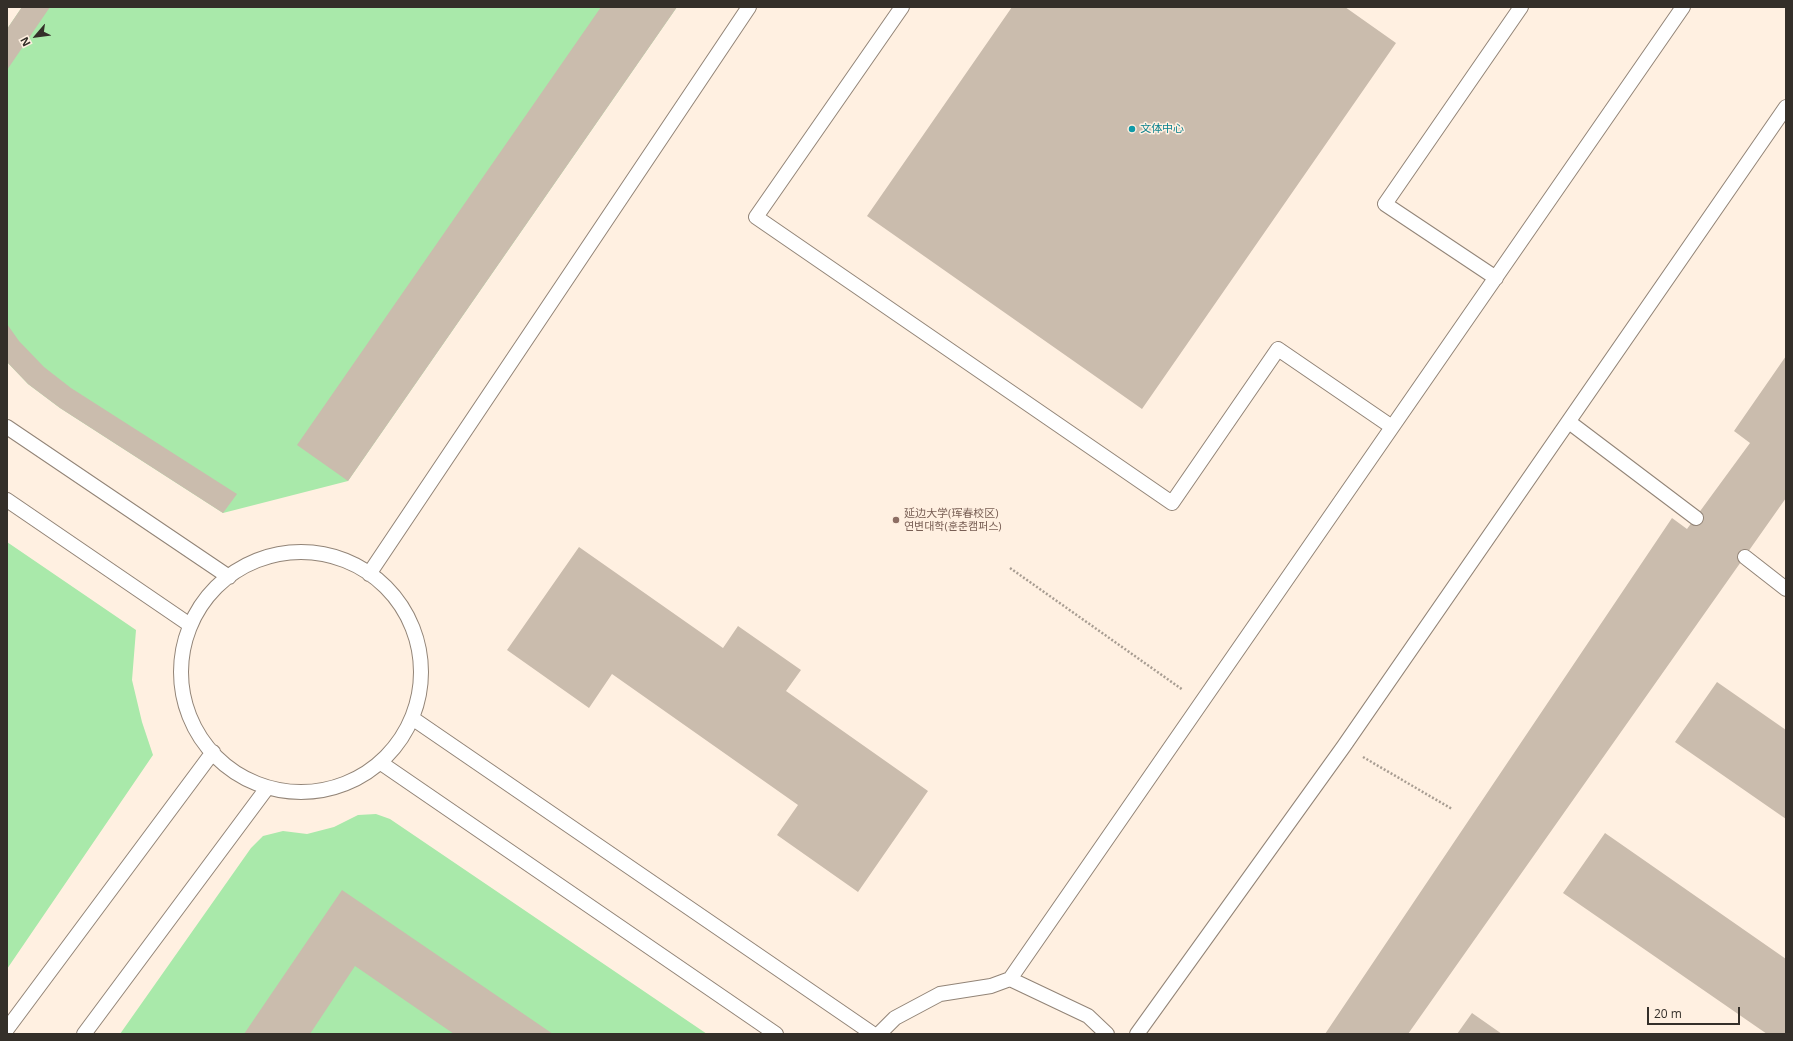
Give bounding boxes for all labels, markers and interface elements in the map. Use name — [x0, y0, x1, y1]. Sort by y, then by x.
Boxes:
north arrow — [16, 16, 56, 56]
text: N — [16, 34, 34, 49]
place label: 文体中心 — [1140, 122, 1184, 136]
marker: 文体中心 — [1127, 124, 1137, 134]
place label: 延边大学(珲春校区) 연변대학(훈춘캠퍼스) — [904, 507, 1002, 533]
marker: 延边大学(珲春校区) 연변대학(훈춘캠퍼스) — [891, 515, 901, 525]
scale bar — [1649, 999, 1742, 1025]
text: 20 m — [1654, 1005, 1682, 1022]

